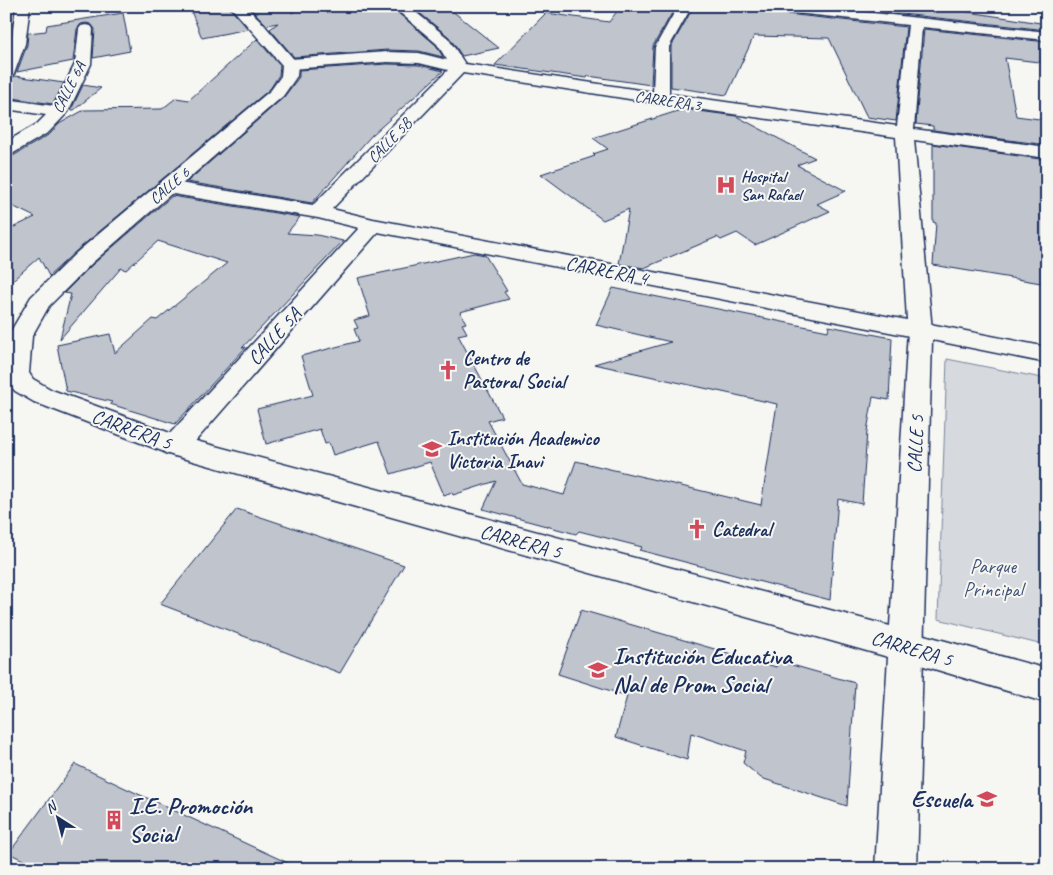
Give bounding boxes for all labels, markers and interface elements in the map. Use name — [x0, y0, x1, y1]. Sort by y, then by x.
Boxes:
street label: CALLE 6A — [48, 58, 91, 116]
street label: CARRERA 3 — [634, 86, 704, 116]
street label: CALLE 5B — [363, 113, 417, 167]
street label: CALLE 6 — [145, 162, 194, 209]
place label: Hospital San Rafael — [741, 167, 804, 205]
hospital icon: Hospital San Rafael — [715, 174, 737, 196]
street label: CARRERA 4 — [564, 250, 652, 291]
street label: CALLE 5A — [242, 302, 307, 370]
place label: Centro de Pastoral Social — [463, 346, 569, 394]
church icon: Centro de Pastoral Social — [437, 359, 459, 381]
street label: CARRERA 5 — [88, 403, 176, 456]
street label: CALLE 5 — [901, 413, 930, 474]
place label: Institución Academico Victoria Inavi — [447, 426, 600, 474]
school or university icon: Institución Academico Victoria Inavi — [421, 438, 443, 460]
place label: Catedral — [712, 517, 775, 542]
church icon: Catedral — [686, 518, 708, 540]
street label: CARRERA 5 — [477, 519, 565, 565]
park label: Parque Principal — [963, 554, 1026, 602]
street label: CARRERA 5 — [868, 625, 956, 672]
place label: Institución Educativa Nal de Prom Social — [613, 641, 794, 699]
school or university icon: Institución Educativa Nal de Prom Social — [587, 659, 609, 681]
place label: Escuela — [911, 784, 974, 814]
school or university icon: Escuela — [976, 788, 998, 810]
place label: I.E. Promoción Social — [129, 791, 253, 849]
north arrow — [32, 792, 82, 842]
text: N — [42, 797, 61, 817]
building icon: I.E. Promoción Social — [103, 809, 125, 831]

